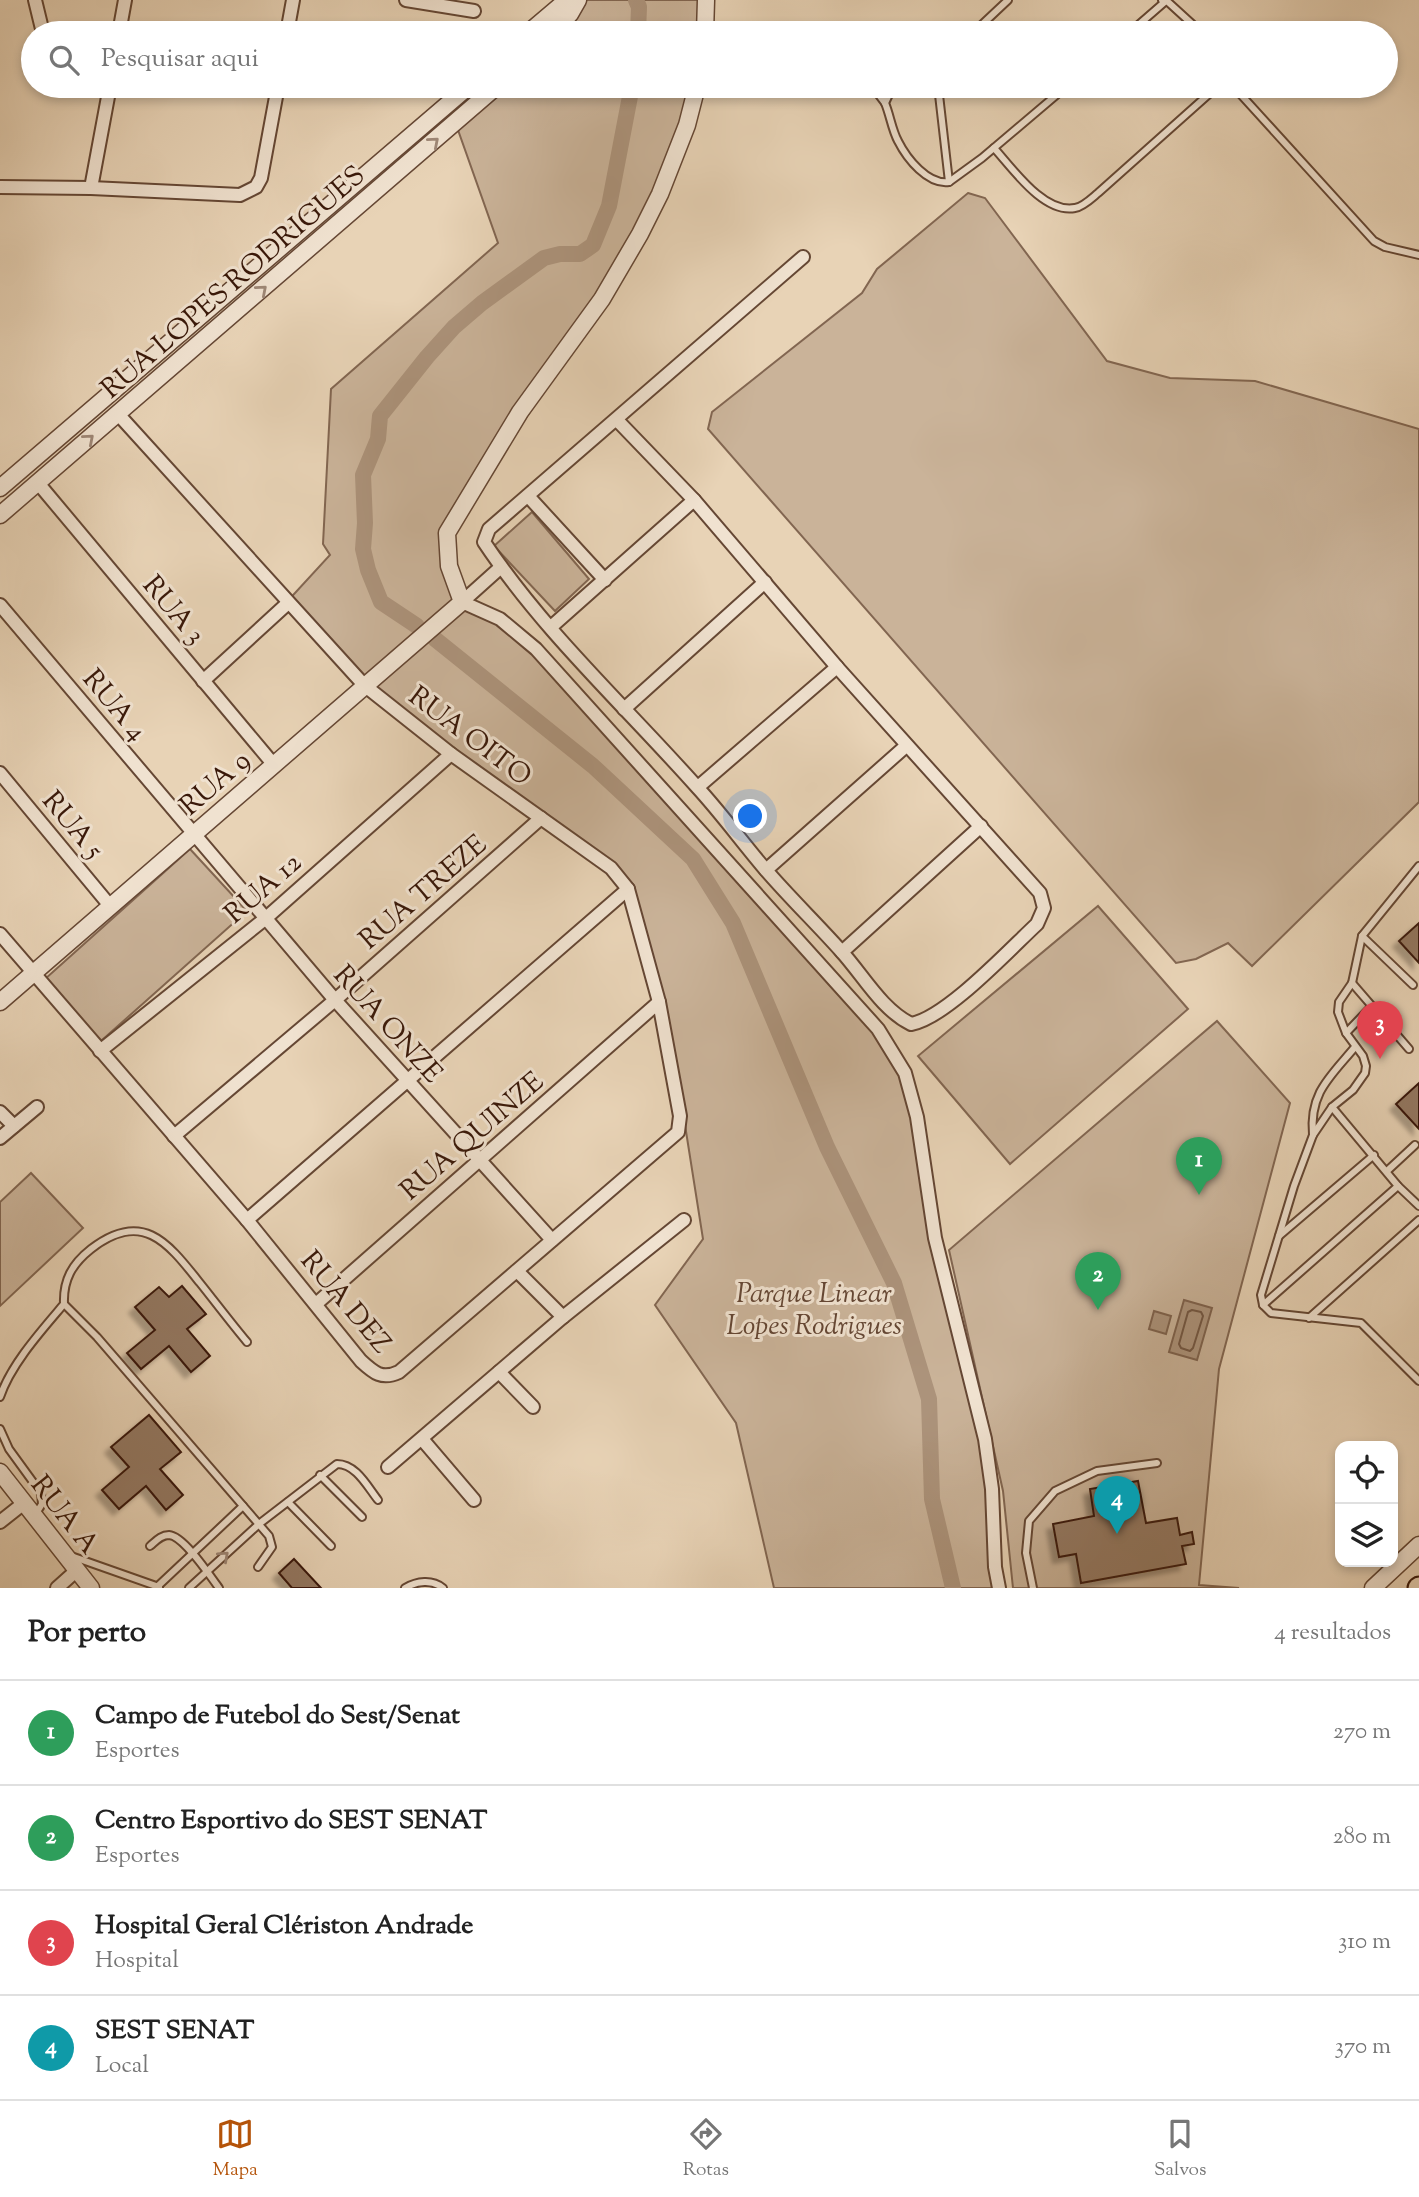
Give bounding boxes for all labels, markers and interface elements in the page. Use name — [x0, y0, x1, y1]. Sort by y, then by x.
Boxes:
search box — [21, 21, 1398, 98]
icon: search — [45, 41, 83, 79]
text: Pesquisar aqui — [101, 41, 259, 78]
one-way arrow — [426, 138, 439, 150]
street label: RUA LOPES RODRIGUES — [93, 157, 375, 409]
one-way arrow — [253, 286, 266, 298]
one-way arrow — [81, 435, 94, 447]
street label: RUA 3 — [132, 568, 214, 654]
street label: RUA 4 — [72, 661, 156, 750]
street label: RUA OITO — [399, 678, 539, 797]
street label: RUA 9 — [172, 742, 260, 826]
street label: RUA 5 — [31, 783, 112, 869]
your location — [733, 799, 767, 833]
street label: RUA TREZE — [351, 826, 497, 960]
street label: RUA 12 — [217, 844, 311, 934]
street label: RUA ONZE — [323, 957, 451, 1093]
pin: 3 — [1357, 1001, 1403, 1059]
street label: RUA QUINZE — [392, 1063, 554, 1211]
pin: 1 — [1176, 1137, 1222, 1195]
street label: RUA DEZ — [290, 1243, 400, 1363]
pin: 2 — [1075, 1252, 1121, 1310]
park label: Parque Linear Lopes Rodrigues — [726, 1275, 902, 1347]
map controls — [1335, 1441, 1398, 1567]
button: locate — [1335, 1441, 1398, 1504]
street label: RUA A — [20, 1468, 108, 1564]
pin: 4 — [1094, 1476, 1140, 1534]
button: layers — [1335, 1504, 1398, 1567]
one-way arrow — [216, 1552, 229, 1564]
text: Por perto — [28, 1612, 146, 1655]
text: 4 resultados — [1274, 1617, 1391, 1650]
text: Campo de Futebol do Sest/Senat — [95, 1698, 460, 1735]
text: 1 — [47, 1716, 55, 1749]
text: 270 m — [1333, 1716, 1391, 1749]
text: Esportes — [95, 1735, 180, 1768]
text: Centro Esportivo do SEST SENAT — [95, 1803, 487, 1840]
text: 2 — [46, 1821, 56, 1854]
text: 280 m — [1333, 1821, 1391, 1854]
text: Esportes — [95, 1840, 180, 1873]
text: Hospital Geral Clériston Andrade — [95, 1908, 473, 1945]
text: 3 — [46, 1926, 56, 1959]
text: 310 m — [1338, 1926, 1391, 1959]
text: Hospital — [95, 1945, 179, 1978]
text: SEST SENAT — [95, 2013, 254, 2050]
text: 4 — [45, 2031, 57, 2064]
text: 370 m — [1335, 2031, 1391, 2064]
text: Local — [95, 2050, 149, 2083]
tab: Mapa — [213, 2115, 258, 2184]
tab: Rotas — [683, 2115, 729, 2184]
tab: Salvos — [1154, 2115, 1206, 2184]

